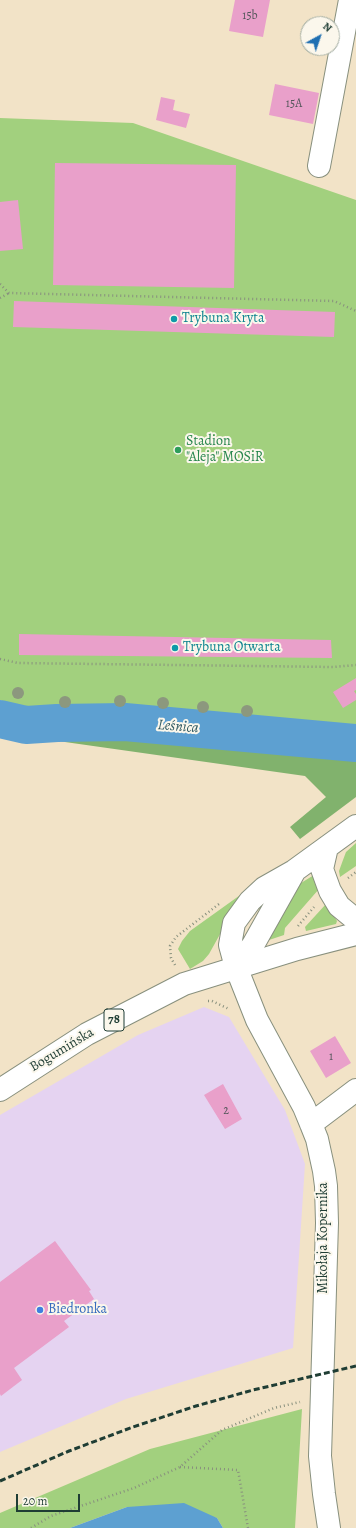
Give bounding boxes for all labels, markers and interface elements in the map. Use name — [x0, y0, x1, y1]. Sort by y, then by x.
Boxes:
house number: 15b — [242, 9, 258, 23]
north arrow — [300, 16, 340, 56]
text: N — [319, 19, 335, 36]
house number: 15A — [286, 97, 302, 111]
place label: Trybuna Kryta — [182, 311, 264, 327]
marker: Trybuna Kryta — [169, 314, 179, 324]
place label: Stadion "Aleja" MOSiR — [186, 434, 263, 466]
marker: Stadion "Aleja" MOSiR — [173, 445, 183, 455]
place label: Trybuna Otwarta — [183, 640, 281, 656]
marker: Trybuna Otwarta — [170, 643, 180, 653]
water label: Leśnica — [157, 716, 199, 738]
road number: 78 — [104, 1009, 124, 1031]
street label: Bogumińska — [27, 1024, 97, 1076]
house number: 1 — [329, 1050, 333, 1064]
house number: 2 — [223, 1104, 229, 1118]
street label: Mikołaja Kopernika — [316, 1182, 332, 1294]
place label: Biedronka — [48, 1302, 107, 1318]
marker: Biedronka — [35, 1305, 45, 1315]
scale bar — [18, 1486, 82, 1512]
text: 20 m — [23, 1493, 47, 1509]

